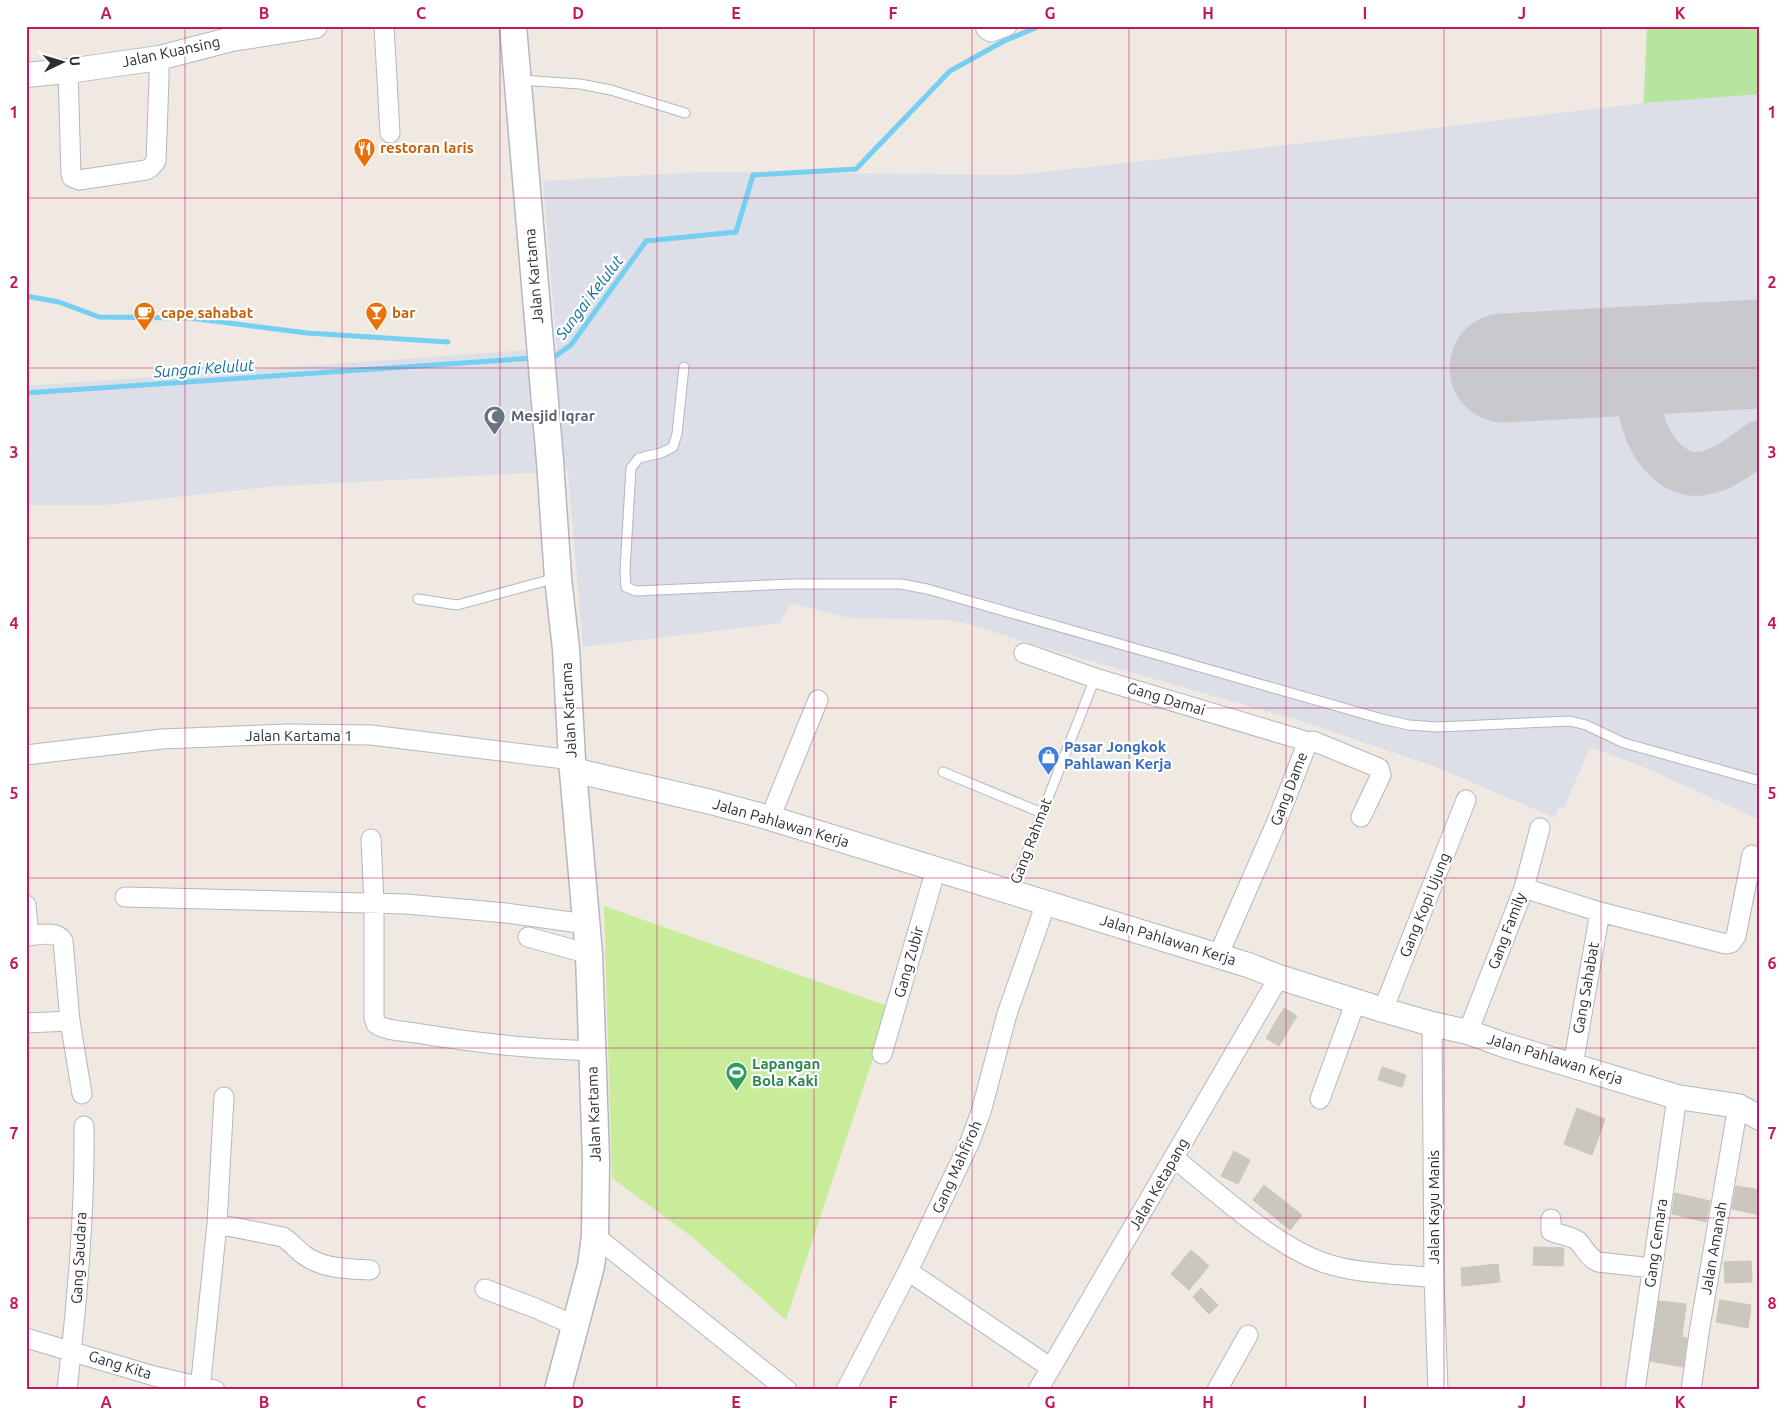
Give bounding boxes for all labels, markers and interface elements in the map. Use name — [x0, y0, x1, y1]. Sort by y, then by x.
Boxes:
text: A — [100, 4, 112, 22]
text: B — [259, 4, 269, 22]
text: C — [416, 4, 426, 22]
text: D — [572, 4, 584, 22]
text: E — [731, 4, 741, 22]
text: F — [889, 4, 898, 22]
text: G — [1044, 4, 1056, 22]
text: H — [1202, 4, 1214, 22]
text: I — [1363, 4, 1367, 22]
text: J — [1518, 4, 1526, 22]
text: K — [1675, 4, 1686, 22]
street label: Jalan Kuansing — [120, 33, 222, 70]
north arrow — [38, 38, 88, 88]
text: U — [67, 55, 83, 66]
text: 1 — [9, 103, 19, 121]
text: 1 — [1767, 103, 1777, 121]
restaurant icon: restoran laris — [352, 136, 376, 167]
place label: restoran laris — [380, 139, 474, 156]
street label: Jalan Kartama — [521, 228, 546, 324]
water label: Sungai Kelulut — [551, 251, 627, 343]
text: 2 — [9, 273, 19, 291]
text: 2 — [1767, 273, 1777, 291]
cafe icon: cape sahabat — [133, 301, 157, 332]
bar icon: bar — [364, 301, 388, 332]
place label: cape sahabat — [161, 304, 254, 321]
place label: bar — [392, 304, 416, 321]
water label: Sungai Kelulut — [152, 355, 256, 381]
mosque icon: Mesjid Iqrar — [483, 404, 507, 435]
place label: Mesjid Iqrar — [511, 407, 596, 424]
text: 3 — [9, 443, 19, 461]
text: 3 — [1767, 443, 1777, 461]
text: 4 — [9, 614, 19, 632]
text: 4 — [1767, 614, 1777, 632]
street label: Jalan Kartama — [558, 662, 579, 758]
street label: Gang Damai — [1125, 679, 1207, 718]
street label: Jalan Kartama 1 — [245, 727, 353, 744]
place label: Pasar Jongkok Pahlawan Kerja — [1064, 738, 1172, 772]
shop icon: Pasar Jongkok Pahlawan Kerja — [1036, 744, 1060, 775]
street label: Gang Dame — [1267, 749, 1310, 828]
text: 5 — [9, 784, 19, 802]
text: 5 — [1767, 784, 1777, 802]
street label: Jalan Pahlawan Kerja — [711, 795, 851, 850]
street label: Gang Rahmat — [1006, 795, 1055, 886]
street label: Gang Kopi Ujung — [1396, 850, 1453, 960]
street label: Gang Family — [1484, 890, 1529, 972]
street label: Jalan Pahlawan Kerja — [1098, 911, 1238, 968]
street label: Gang Zubir — [890, 924, 927, 999]
street label: Gang Sahabat — [1569, 941, 1602, 1035]
text: 6 — [9, 954, 19, 972]
text: 6 — [1767, 954, 1777, 972]
street label: Jalan Pahlawan Kerja — [1485, 1030, 1625, 1087]
place label: Lapangan Bola Kaki — [752, 1055, 820, 1089]
sports icon: Lapangan Bola Kaki — [724, 1061, 748, 1092]
street label: Jalan Kartama — [583, 1066, 604, 1162]
street label: Gang Mahfiroh — [928, 1118, 985, 1216]
text: 7 — [9, 1124, 19, 1142]
text: 7 — [1767, 1124, 1777, 1142]
street label: Jalan Ketapang — [1125, 1135, 1192, 1233]
street label: Jalan Kayu Manis — [1425, 1150, 1442, 1264]
street label: Gang Cemara — [1641, 1197, 1670, 1289]
street label: Jalan Amanah — [1697, 1200, 1730, 1296]
street label: Gang Saudara — [68, 1211, 89, 1305]
text: 8 — [9, 1294, 19, 1312]
text: 8 — [1767, 1294, 1777, 1312]
street label: Gang Kita — [87, 1347, 154, 1382]
text: A — [100, 1393, 112, 1411]
text: B — [259, 1393, 269, 1411]
text: C — [416, 1393, 426, 1411]
text: D — [572, 1393, 584, 1411]
text: E — [731, 1393, 741, 1411]
text: F — [889, 1393, 898, 1411]
text: G — [1044, 1393, 1056, 1411]
text: H — [1202, 1393, 1214, 1411]
text: I — [1363, 1393, 1367, 1411]
text: J — [1518, 1393, 1526, 1411]
text: K — [1675, 1393, 1686, 1411]

